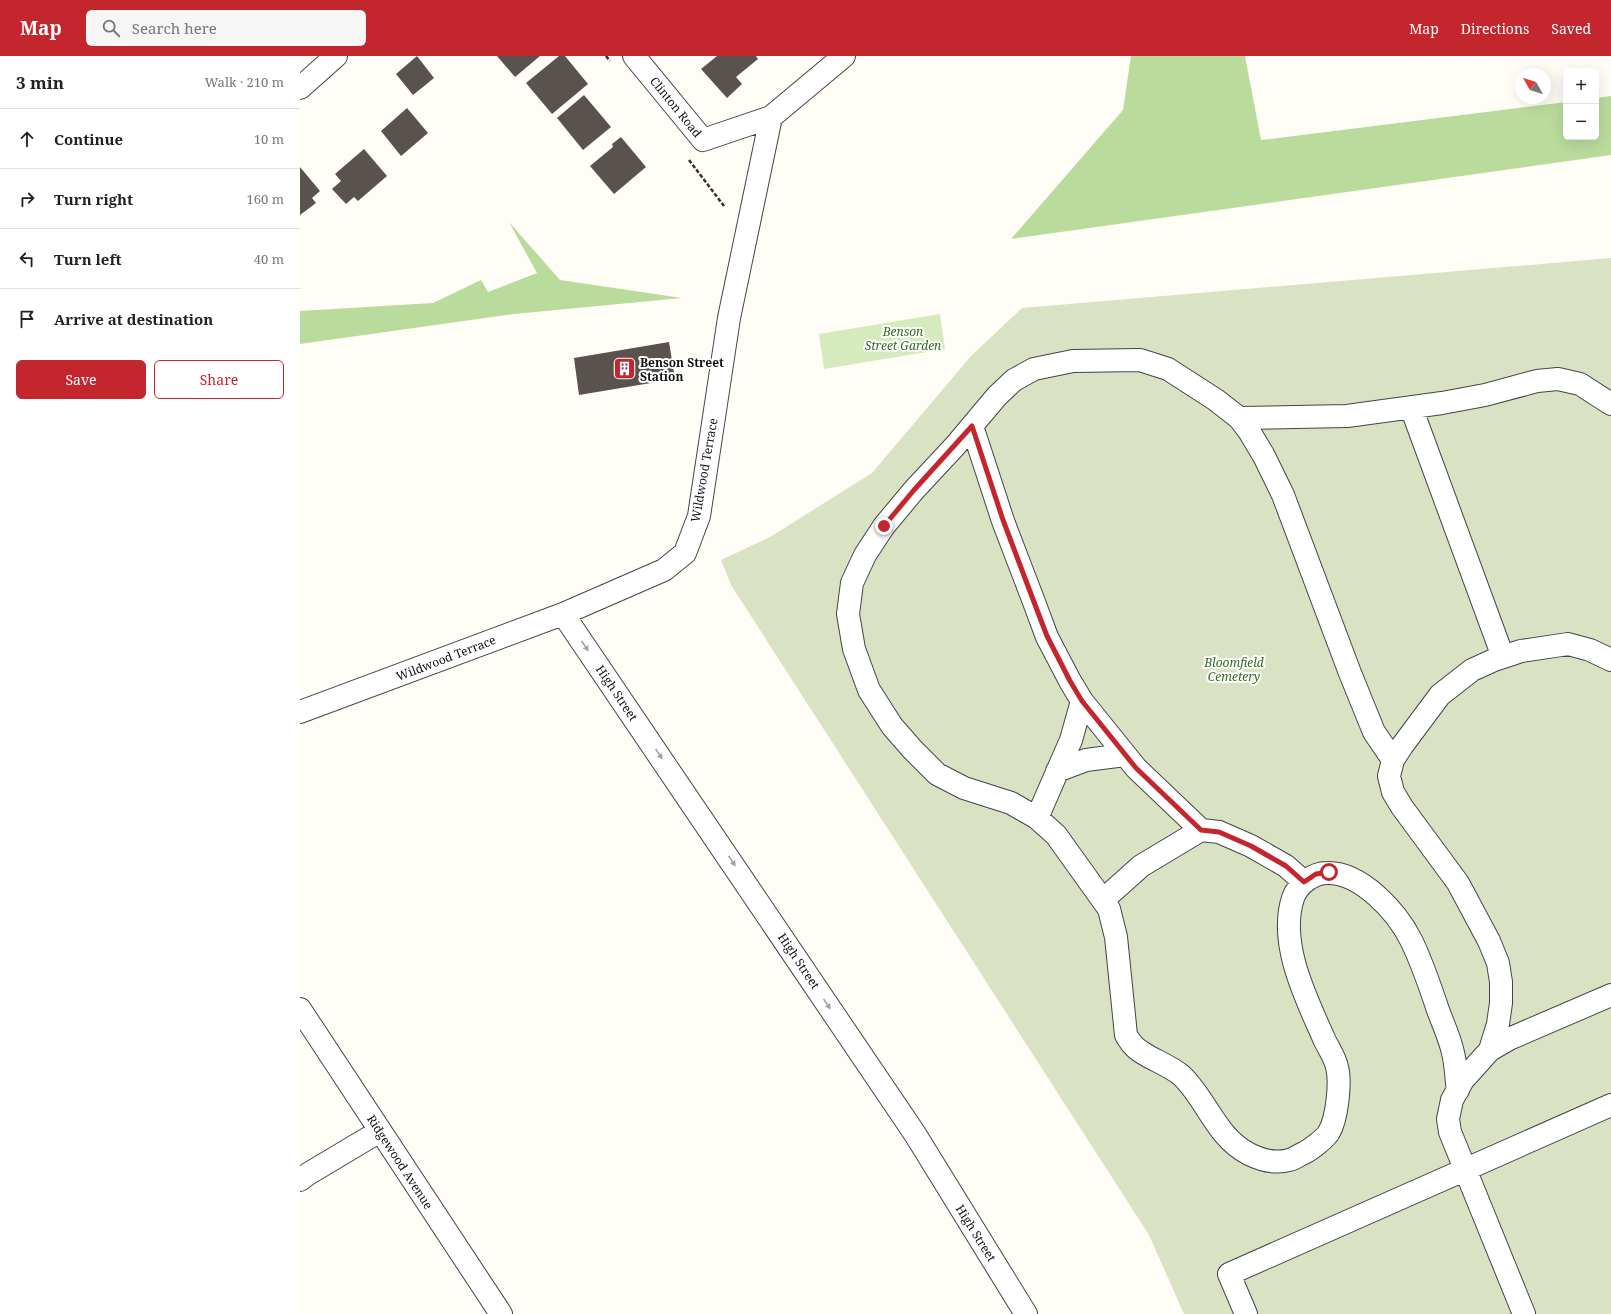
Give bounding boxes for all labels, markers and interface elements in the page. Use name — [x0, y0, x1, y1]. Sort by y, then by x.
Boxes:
search box — [86, 10, 366, 46]
text: Map — [20, 15, 62, 41]
icon: search — [100, 17, 122, 39]
text: Search here — [132, 18, 217, 38]
text: Map — [1409, 19, 1439, 38]
text: Directions — [1461, 19, 1529, 38]
text: Saved — [1551, 19, 1591, 38]
north arrow — [1515, 68, 1551, 104]
map controls — [1563, 68, 1599, 140]
button: + — [1563, 68, 1599, 104]
text: 3 min — [16, 71, 64, 94]
text: Walk · 210 m — [205, 73, 284, 91]
street label: Clinton Road — [646, 73, 706, 141]
button: − — [1563, 104, 1599, 140]
icon: ahead — [16, 128, 38, 150]
text: Continue — [54, 129, 123, 149]
text: 10 m — [254, 130, 284, 148]
icon: right — [16, 188, 38, 210]
text: Turn right — [54, 189, 133, 209]
text: 160 m — [247, 190, 284, 208]
icon: left — [16, 248, 38, 270]
text: Turn left — [54, 249, 122, 269]
text: 40 m — [254, 250, 284, 268]
icon: arrive — [16, 308, 38, 330]
text: Arrive at destination — [54, 309, 213, 329]
park label: Benson Street Garden — [865, 323, 941, 354]
place label: Benson Street Station — [640, 354, 724, 385]
building icon: Benson Street Station — [611, 356, 637, 382]
button: Save — [16, 360, 146, 399]
button: Share — [154, 360, 284, 399]
street label: Wildwood Terrace — [686, 417, 722, 523]
route end — [875, 517, 893, 535]
street label: Wildwood Terrace — [394, 631, 498, 685]
one-way arrow — [581, 641, 589, 651]
park label: Bloomfield Cemetery — [1203, 654, 1264, 685]
street label: High Street — [592, 662, 642, 724]
one-way arrow — [655, 748, 662, 759]
one-way arrow — [728, 856, 736, 866]
route start — [1320, 863, 1338, 881]
street label: High Street — [774, 930, 824, 992]
one-way arrow — [824, 998, 831, 1010]
street label: Ridgewood Avenue — [363, 1111, 437, 1213]
street label: High Street — [952, 1201, 1000, 1265]

